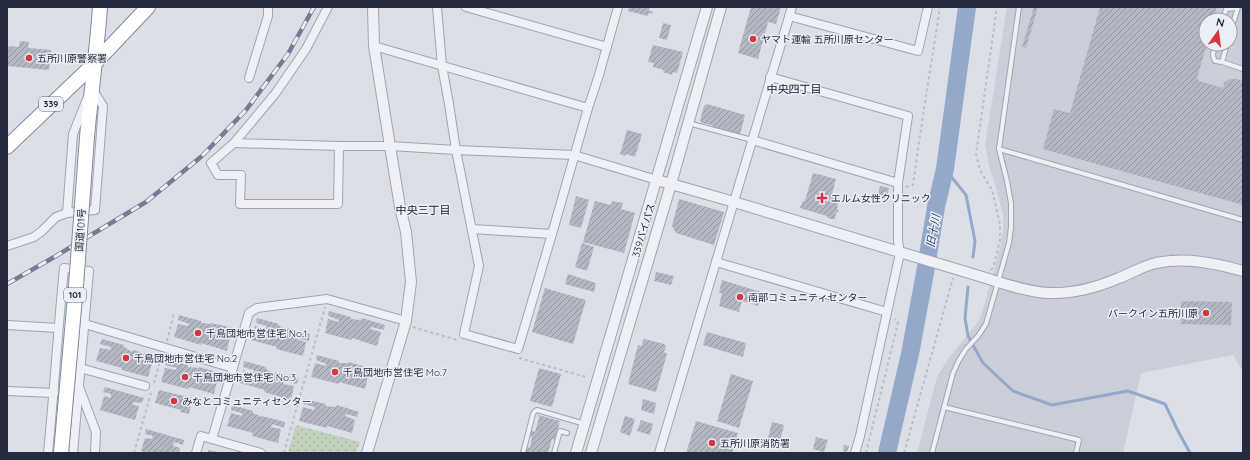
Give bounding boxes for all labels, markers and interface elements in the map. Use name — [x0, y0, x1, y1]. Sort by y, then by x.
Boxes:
north arrow — [1198, 12, 1238, 52]
text: N — [1215, 15, 1226, 30]
place label: ヤマト運輸 五所川原センター — [761, 33, 894, 46]
marker: ヤマト運輸 五所川原センター — [748, 34, 758, 44]
place label: 五所川原警察署 — [37, 52, 107, 65]
marker: 五所川原警察署 — [24, 53, 34, 63]
district label: 中央四丁目 — [767, 82, 822, 96]
road number: 339 — [39, 97, 63, 111]
marker: エルム女性クリニック — [816, 192, 828, 204]
place label: エルム女性クリニック — [831, 192, 931, 205]
street label: 339バイパス — [629, 202, 658, 259]
district label: 中央三丁目 — [396, 203, 451, 217]
street label: 国道101号 — [73, 208, 88, 252]
water label: 旧十川 — [923, 212, 943, 249]
road number: 101 — [64, 288, 86, 302]
place label: 南部コミュニティセンター — [748, 291, 867, 304]
marker: 南部コミュニティセンター — [735, 292, 745, 302]
place label: パークイン五所川原 — [1108, 307, 1198, 320]
marker: パークイン五所川原 — [1201, 308, 1211, 318]
place label: 千鳥団地市営住宅 No.1 — [206, 327, 307, 340]
marker: 千鳥団地市営住宅 No.1 — [193, 328, 203, 338]
place label: 千鳥団地市営住宅 No.2 — [134, 352, 238, 365]
marker: 千鳥団地市営住宅 No.2 — [121, 353, 131, 363]
place label: 千鳥団地市営住宅 Mo.7 — [343, 366, 447, 379]
marker: 千鳥団地市営住宅 Mo.7 — [330, 367, 340, 377]
place label: 千鳥団地市営住宅 No.3 — [193, 371, 296, 384]
marker: 千鳥団地市営住宅 No.3 — [180, 372, 190, 382]
place label: みなとコミュニティセンター — [182, 395, 311, 408]
marker: みなとコミュニティセンター — [169, 396, 179, 406]
place label: 五所川原消防署 — [720, 437, 790, 450]
marker: 五所川原消防署 — [707, 438, 717, 448]

